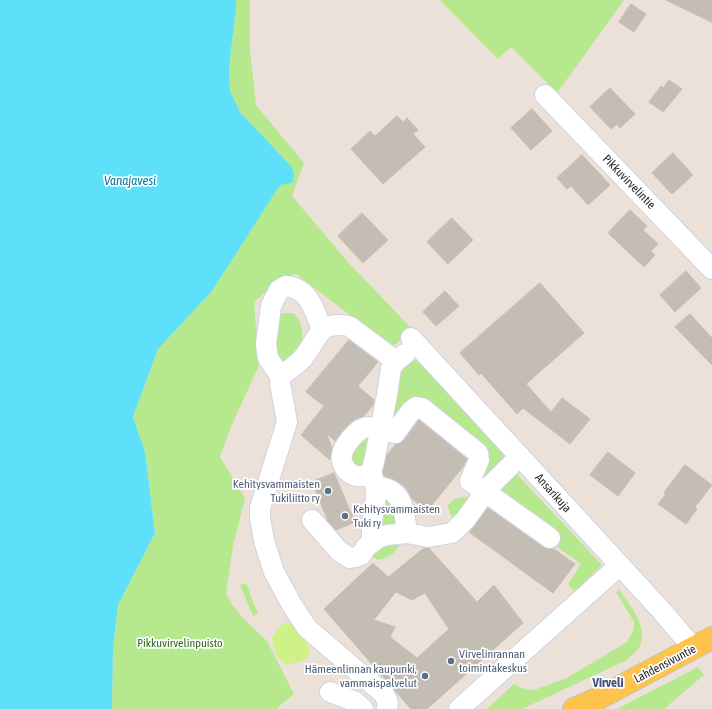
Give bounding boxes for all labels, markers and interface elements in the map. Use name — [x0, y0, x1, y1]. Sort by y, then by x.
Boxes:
street label: Pikkuvirvelintie — [600, 152, 658, 212]
water label: Vanajavesi — [104, 173, 156, 189]
street label: Ansarikuja — [532, 471, 574, 515]
place label: Kehitysvammaisten Tukiliitto ry — [233, 477, 320, 505]
marker: Kehitysvammaisten Tukiliitto ry — [323, 486, 333, 496]
place label: Kehitysvammaisten Tuki ry — [353, 502, 440, 530]
marker: Kehitysvammaisten Tuki ry — [340, 511, 350, 521]
park label: Pikkuvirvelinpuisto — [137, 636, 223, 650]
street label: Lahdensivuntie — [632, 642, 698, 686]
place label: Virvelinrannan toimintakeskus — [459, 647, 527, 675]
marker: Virvelinrannan toimintakeskus — [446, 656, 456, 666]
place label: Hämeenlinnan kaupunki, vammaispalvelut — [305, 662, 417, 690]
marker: Hämeenlinnan kaupunki, vammaispalvelut — [420, 671, 430, 681]
district label: Virveli — [593, 675, 623, 691]

